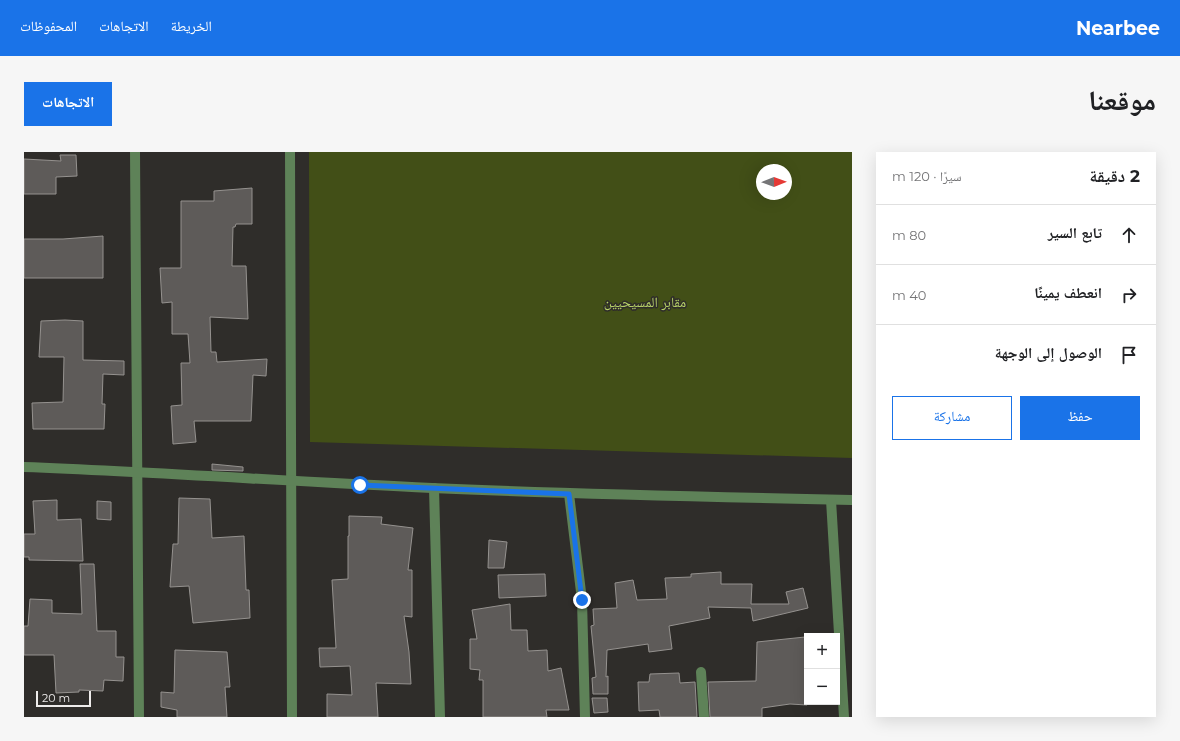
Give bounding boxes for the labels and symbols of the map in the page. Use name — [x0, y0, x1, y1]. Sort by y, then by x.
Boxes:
north arrow — [756, 164, 792, 200]
park label: مقابر المسيحيين — [604, 293, 686, 311]
route start — [351, 476, 369, 494]
route end — [573, 591, 591, 609]
scale bar — [36, 689, 91, 708]

